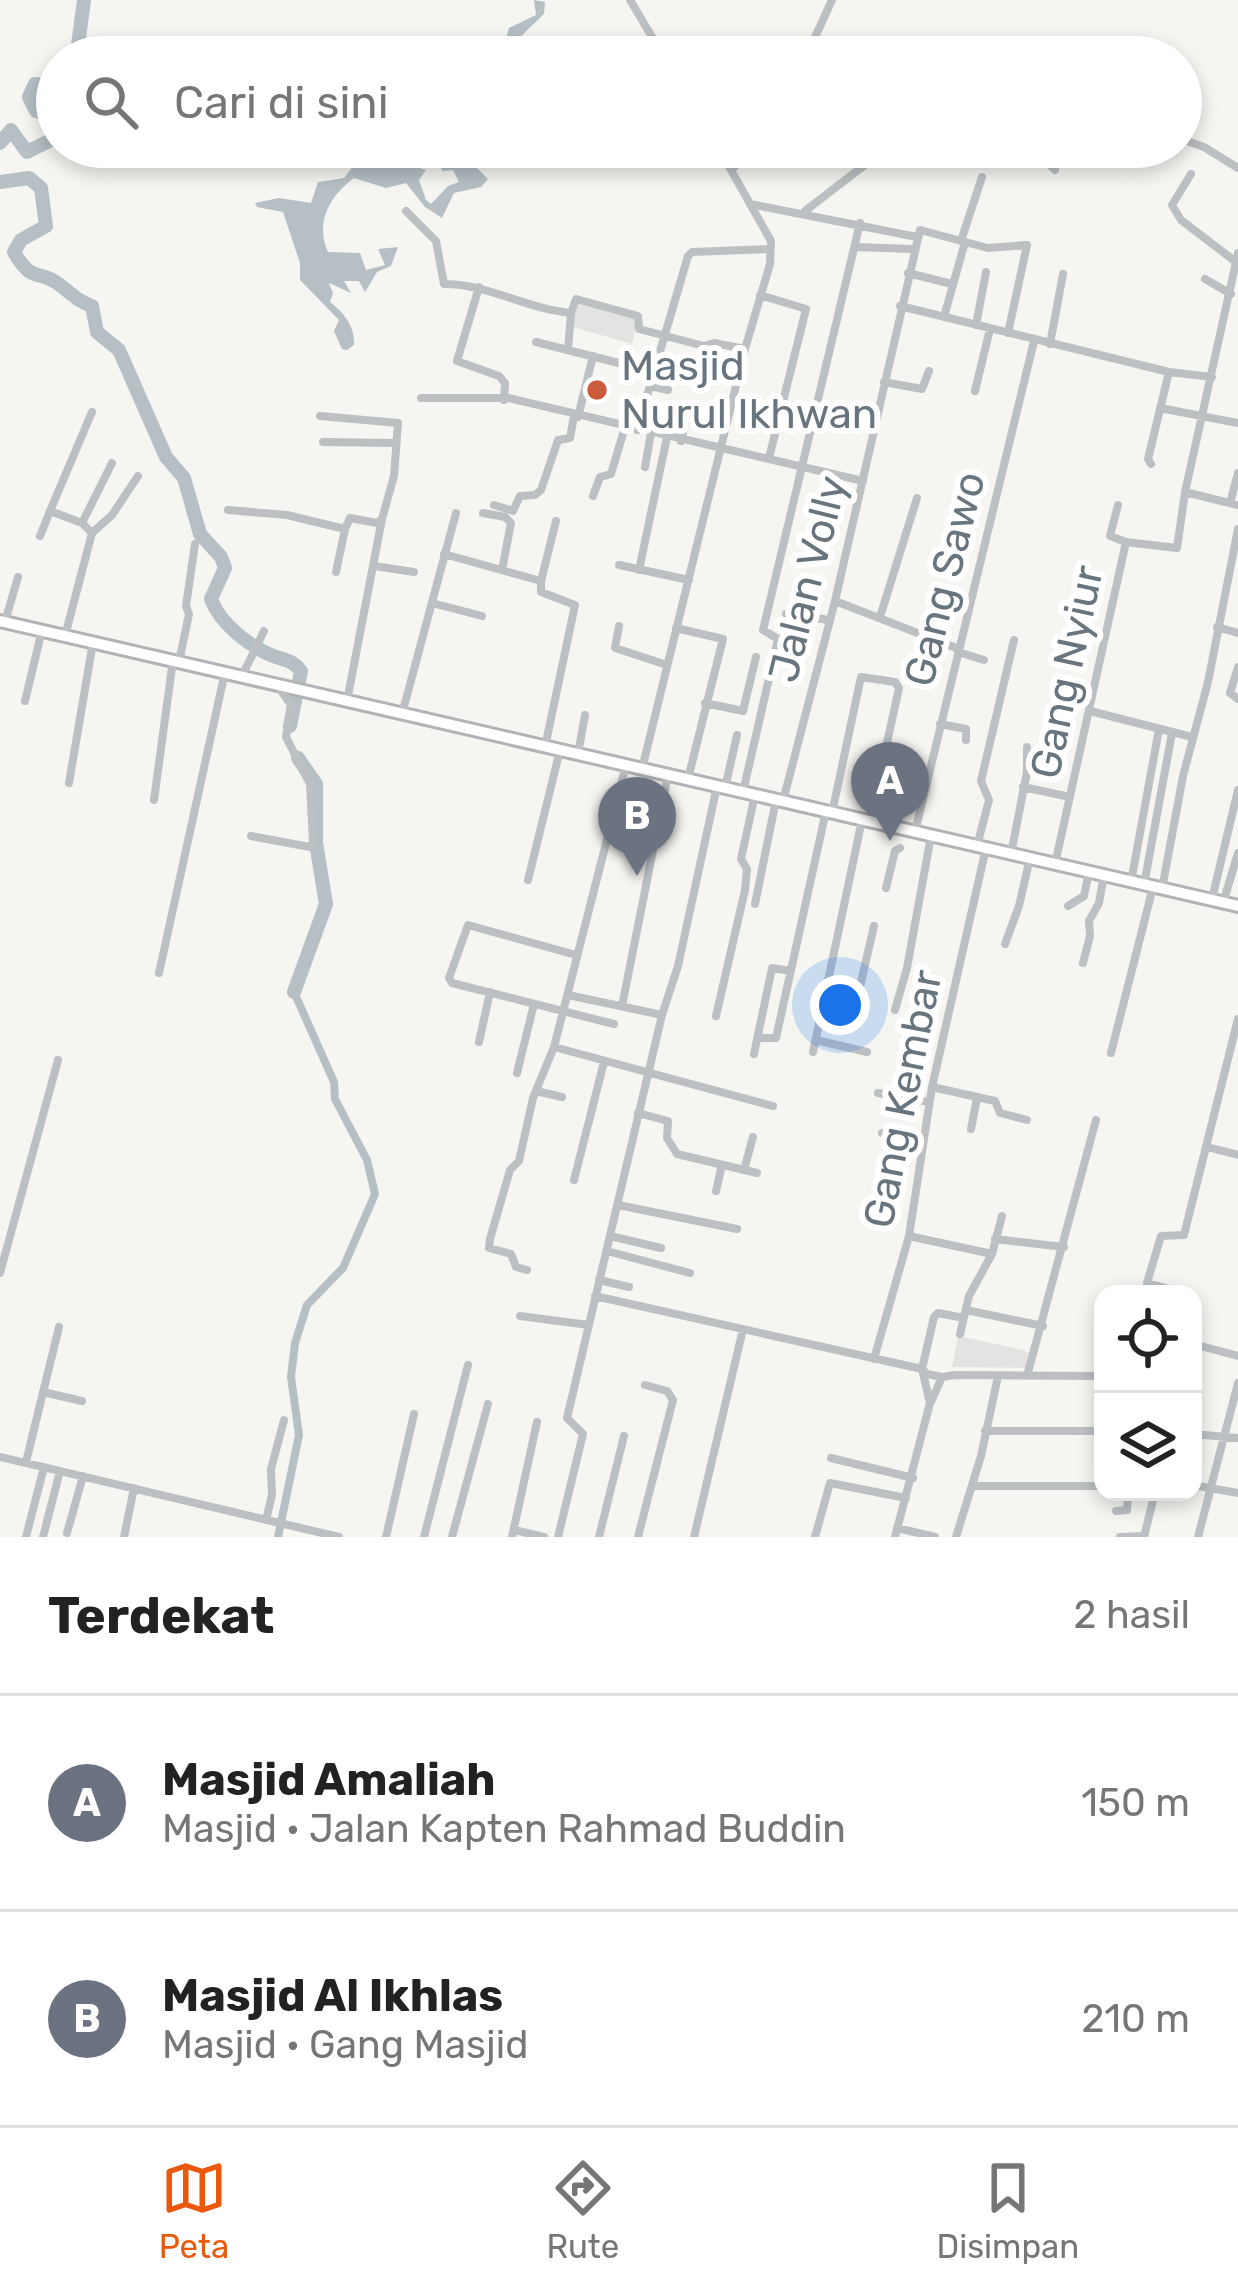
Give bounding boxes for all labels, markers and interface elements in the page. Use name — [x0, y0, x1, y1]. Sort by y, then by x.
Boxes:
search box — [36, 36, 1202, 168]
icon: search — [78, 69, 144, 135]
text: Cari di sini — [174, 76, 389, 129]
place label: Masjid Nurul Ikhwan — [621, 341, 877, 439]
marker: Masjid Nurul Ikhwan — [584, 377, 610, 403]
street label: Gang Sawo — [894, 467, 996, 691]
street label: Jalan Volly — [758, 471, 858, 687]
street label: Gang Nyiur — [1020, 561, 1114, 783]
pin: A — [851, 742, 929, 841]
pin: B — [598, 777, 676, 876]
street label: Gang Kembar — [854, 966, 953, 1232]
your location — [810, 975, 870, 1035]
map controls — [1094, 1285, 1202, 1501]
button: locate — [1094, 1285, 1202, 1393]
button: layers — [1094, 1393, 1202, 1501]
text: Terdekat — [48, 1585, 274, 1646]
text: 2 hasil — [1073, 1592, 1190, 1638]
text: Masjid Amaliah — [162, 1753, 496, 1806]
text: A — [73, 1780, 101, 1826]
text: 150 m — [1081, 1780, 1190, 1826]
text: Masjid · Jalan Kapten Rahmad Buddin — [162, 1806, 846, 1852]
text: Masjid Al Ikhlas — [162, 1969, 503, 2022]
text: B — [73, 1996, 101, 2042]
text: 210 m — [1081, 1996, 1190, 2042]
text: Masjid · Gang Masjid — [162, 2022, 528, 2068]
tab: Peta — [159, 2155, 229, 2266]
tab: Rute — [546, 2155, 619, 2266]
tab: Disimpan — [937, 2155, 1079, 2266]

